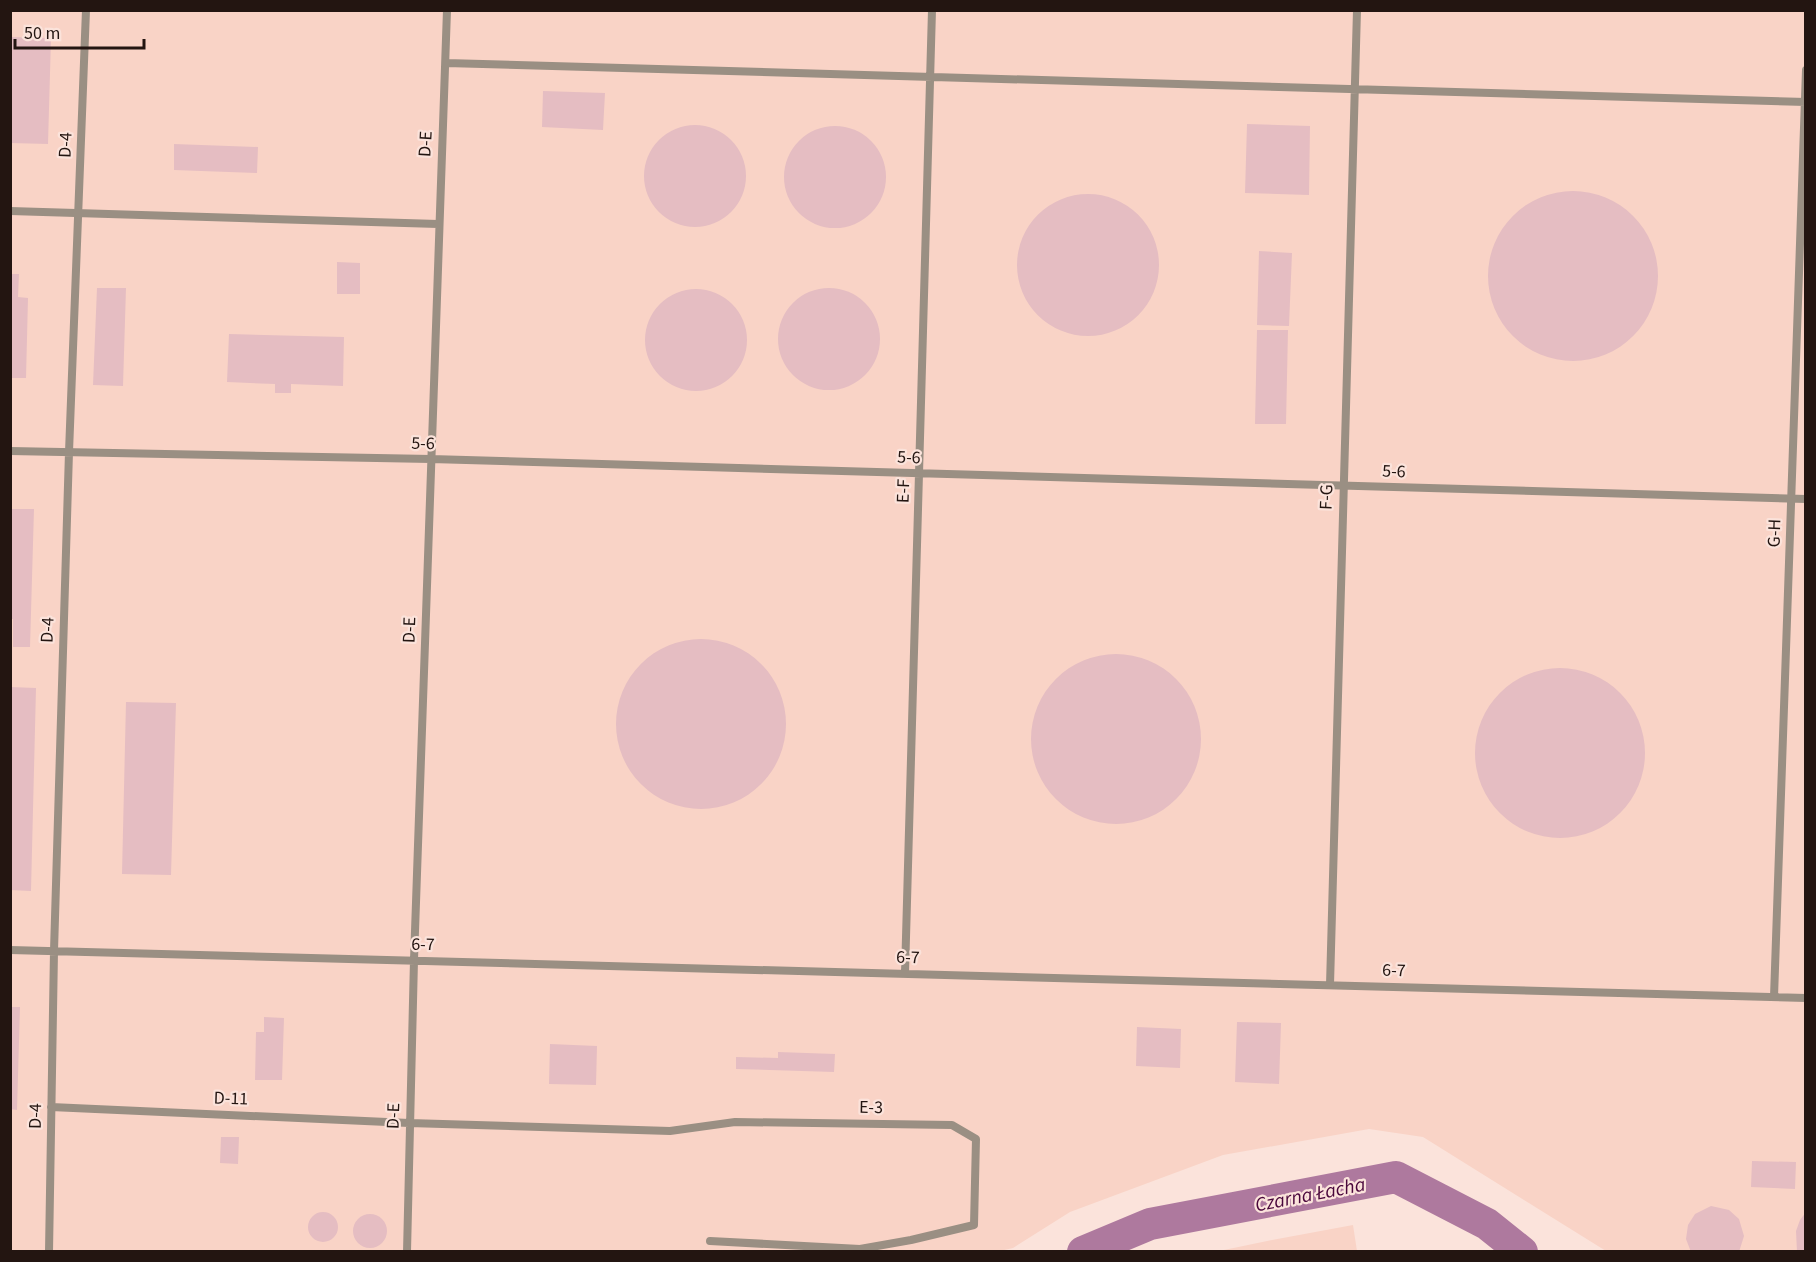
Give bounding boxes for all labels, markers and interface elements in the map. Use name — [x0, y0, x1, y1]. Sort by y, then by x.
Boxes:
scale bar — [15, 12, 144, 50]
text: 50 m — [24, 21, 60, 46]
street label: D-E — [412, 130, 439, 158]
street label: D-4 — [53, 132, 78, 158]
street label: 5-6 — [411, 431, 435, 456]
street label: 5-6 — [897, 445, 921, 470]
street label: 5-6 — [1382, 459, 1406, 484]
street label: E-F — [891, 478, 916, 503]
street label: F-G — [1314, 484, 1339, 510]
street label: G-H — [1762, 518, 1787, 548]
street label: D-4 — [35, 617, 60, 643]
street label: D-E — [397, 617, 422, 644]
street label: 6-7 — [411, 932, 435, 957]
street label: 6-7 — [896, 945, 920, 970]
street label: 6-7 — [1382, 958, 1406, 983]
street label: D-11 — [213, 1085, 249, 1112]
street label: E-3 — [859, 1095, 883, 1120]
street label: D-4 — [23, 1103, 48, 1129]
street label: D-E — [381, 1103, 406, 1130]
water label: Czarna Łacha — [1253, 1171, 1368, 1219]

